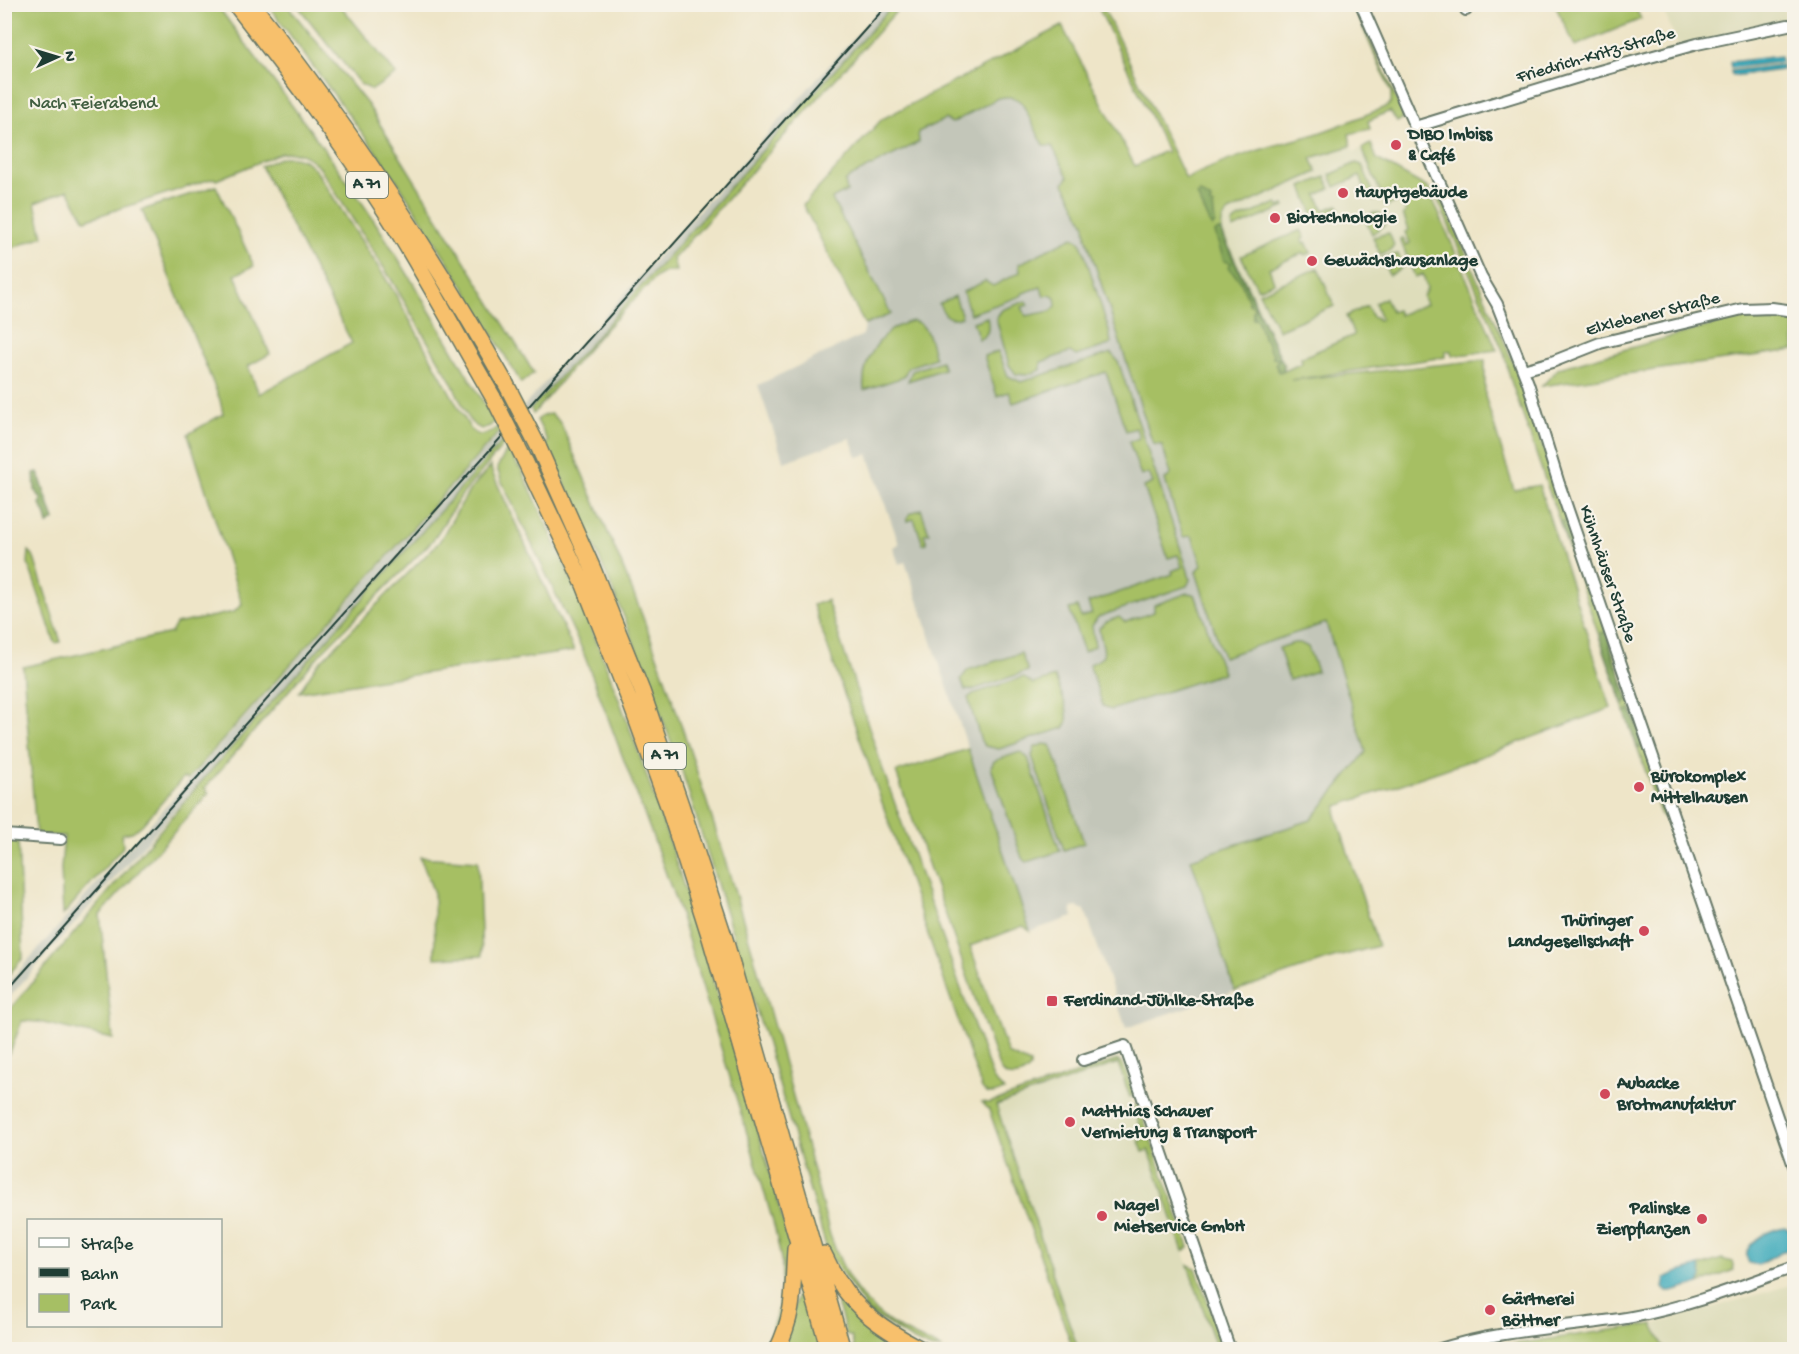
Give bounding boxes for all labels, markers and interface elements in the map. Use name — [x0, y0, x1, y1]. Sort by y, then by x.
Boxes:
street label: Friedrich-Kritz-Straße — [1513, 23, 1679, 89]
north arrow — [27, 27, 87, 87]
text: N — [59, 50, 78, 63]
park label: Nach Feierabend — [29, 94, 158, 115]
place label: DIBO Imbiss & Café — [1406, 125, 1493, 167]
marker: DIBO Imbiss & Café — [1389, 138, 1403, 152]
road number: A 71 — [346, 172, 388, 198]
place label: Hauptgebäude — [1355, 183, 1468, 204]
marker: Hauptgebäude — [1336, 186, 1350, 200]
place label: Biotechnologie — [1286, 208, 1397, 229]
marker: Biotechnologie — [1268, 211, 1282, 225]
place label: Gewächshausanlage — [1324, 251, 1478, 272]
marker: Gewächshausanlage — [1305, 254, 1319, 268]
street label: Elxlebener Straße — [1584, 288, 1723, 342]
street label: Kühnhäuser Straße — [1574, 503, 1641, 646]
road number: A 71 — [644, 743, 686, 769]
place label: Bürokomplex Mittelhausen — [1650, 767, 1748, 809]
marker: Bürokomplex Mittelhausen — [1632, 780, 1646, 794]
place label: Thüringer Landgesellschaft — [1508, 911, 1635, 953]
marker: Thüringer Landgesellschaft — [1637, 924, 1651, 938]
place label: Ferdinand-Jühlke-Straße — [1063, 991, 1254, 1012]
marker: Ferdinand-Jühlke-Straße — [1045, 994, 1059, 1008]
place label: Aubacke Brotmanufaktur — [1616, 1074, 1737, 1116]
marker: Aubacke Brotmanufaktur — [1598, 1087, 1612, 1101]
place label: Matthias Schauer Vermietung & Transport — [1081, 1102, 1257, 1144]
marker: Matthias Schauer Vermietung & Transport — [1063, 1115, 1077, 1129]
place label: Nagel Mietservice GmbH — [1114, 1196, 1245, 1238]
place label: Palinske Zierpflanzen — [1596, 1199, 1691, 1241]
marker: Nagel Mietservice GmbH — [1095, 1209, 1109, 1223]
marker: Palinske Zierpflanzen — [1695, 1212, 1709, 1226]
legend — [27, 1219, 222, 1327]
text: Straße — [81, 1235, 134, 1256]
text: Bahn — [80, 1265, 119, 1286]
place label: Gärtnerei Böttner — [1501, 1290, 1575, 1332]
text: Park — [80, 1295, 117, 1316]
marker: Gärtnerei Böttner — [1483, 1303, 1497, 1317]

